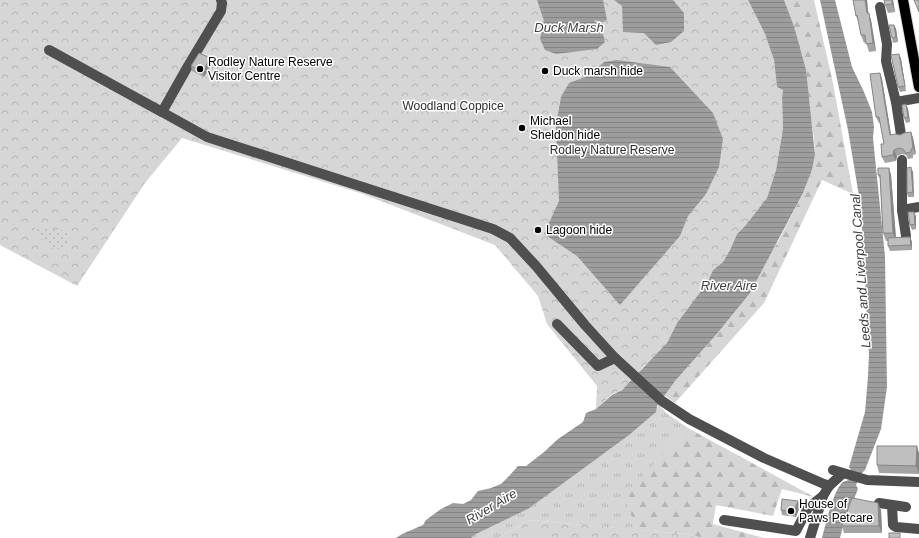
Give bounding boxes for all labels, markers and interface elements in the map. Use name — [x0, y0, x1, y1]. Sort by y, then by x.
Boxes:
water label: Duck Marsh — [534, 20, 604, 35]
place label: Rodley Nature Reserve Visitor Centre — [208, 55, 333, 83]
marker: Rodley Nature Reserve Visitor Centre — [195, 64, 205, 74]
place label: Duck marsh hide — [553, 64, 643, 78]
marker: Duck marsh hide — [540, 66, 550, 76]
park label: Woodland Coppice — [402, 99, 504, 113]
place label: Michael Sheldon hide — [530, 114, 600, 142]
marker: Michael Sheldon hide — [517, 123, 527, 133]
park label: Rodley Nature Reserve — [550, 143, 675, 157]
water label: Leeds and Liverpool Canal — [848, 192, 873, 349]
place label: Lagoon hide — [546, 223, 612, 237]
marker: Lagoon hide — [533, 225, 543, 235]
water label: River Aire — [701, 278, 757, 293]
water label: River Aire — [463, 485, 519, 527]
place label: House of Paws Petcare — [799, 497, 873, 525]
marker: House of Paws Petcare — [786, 506, 796, 516]

